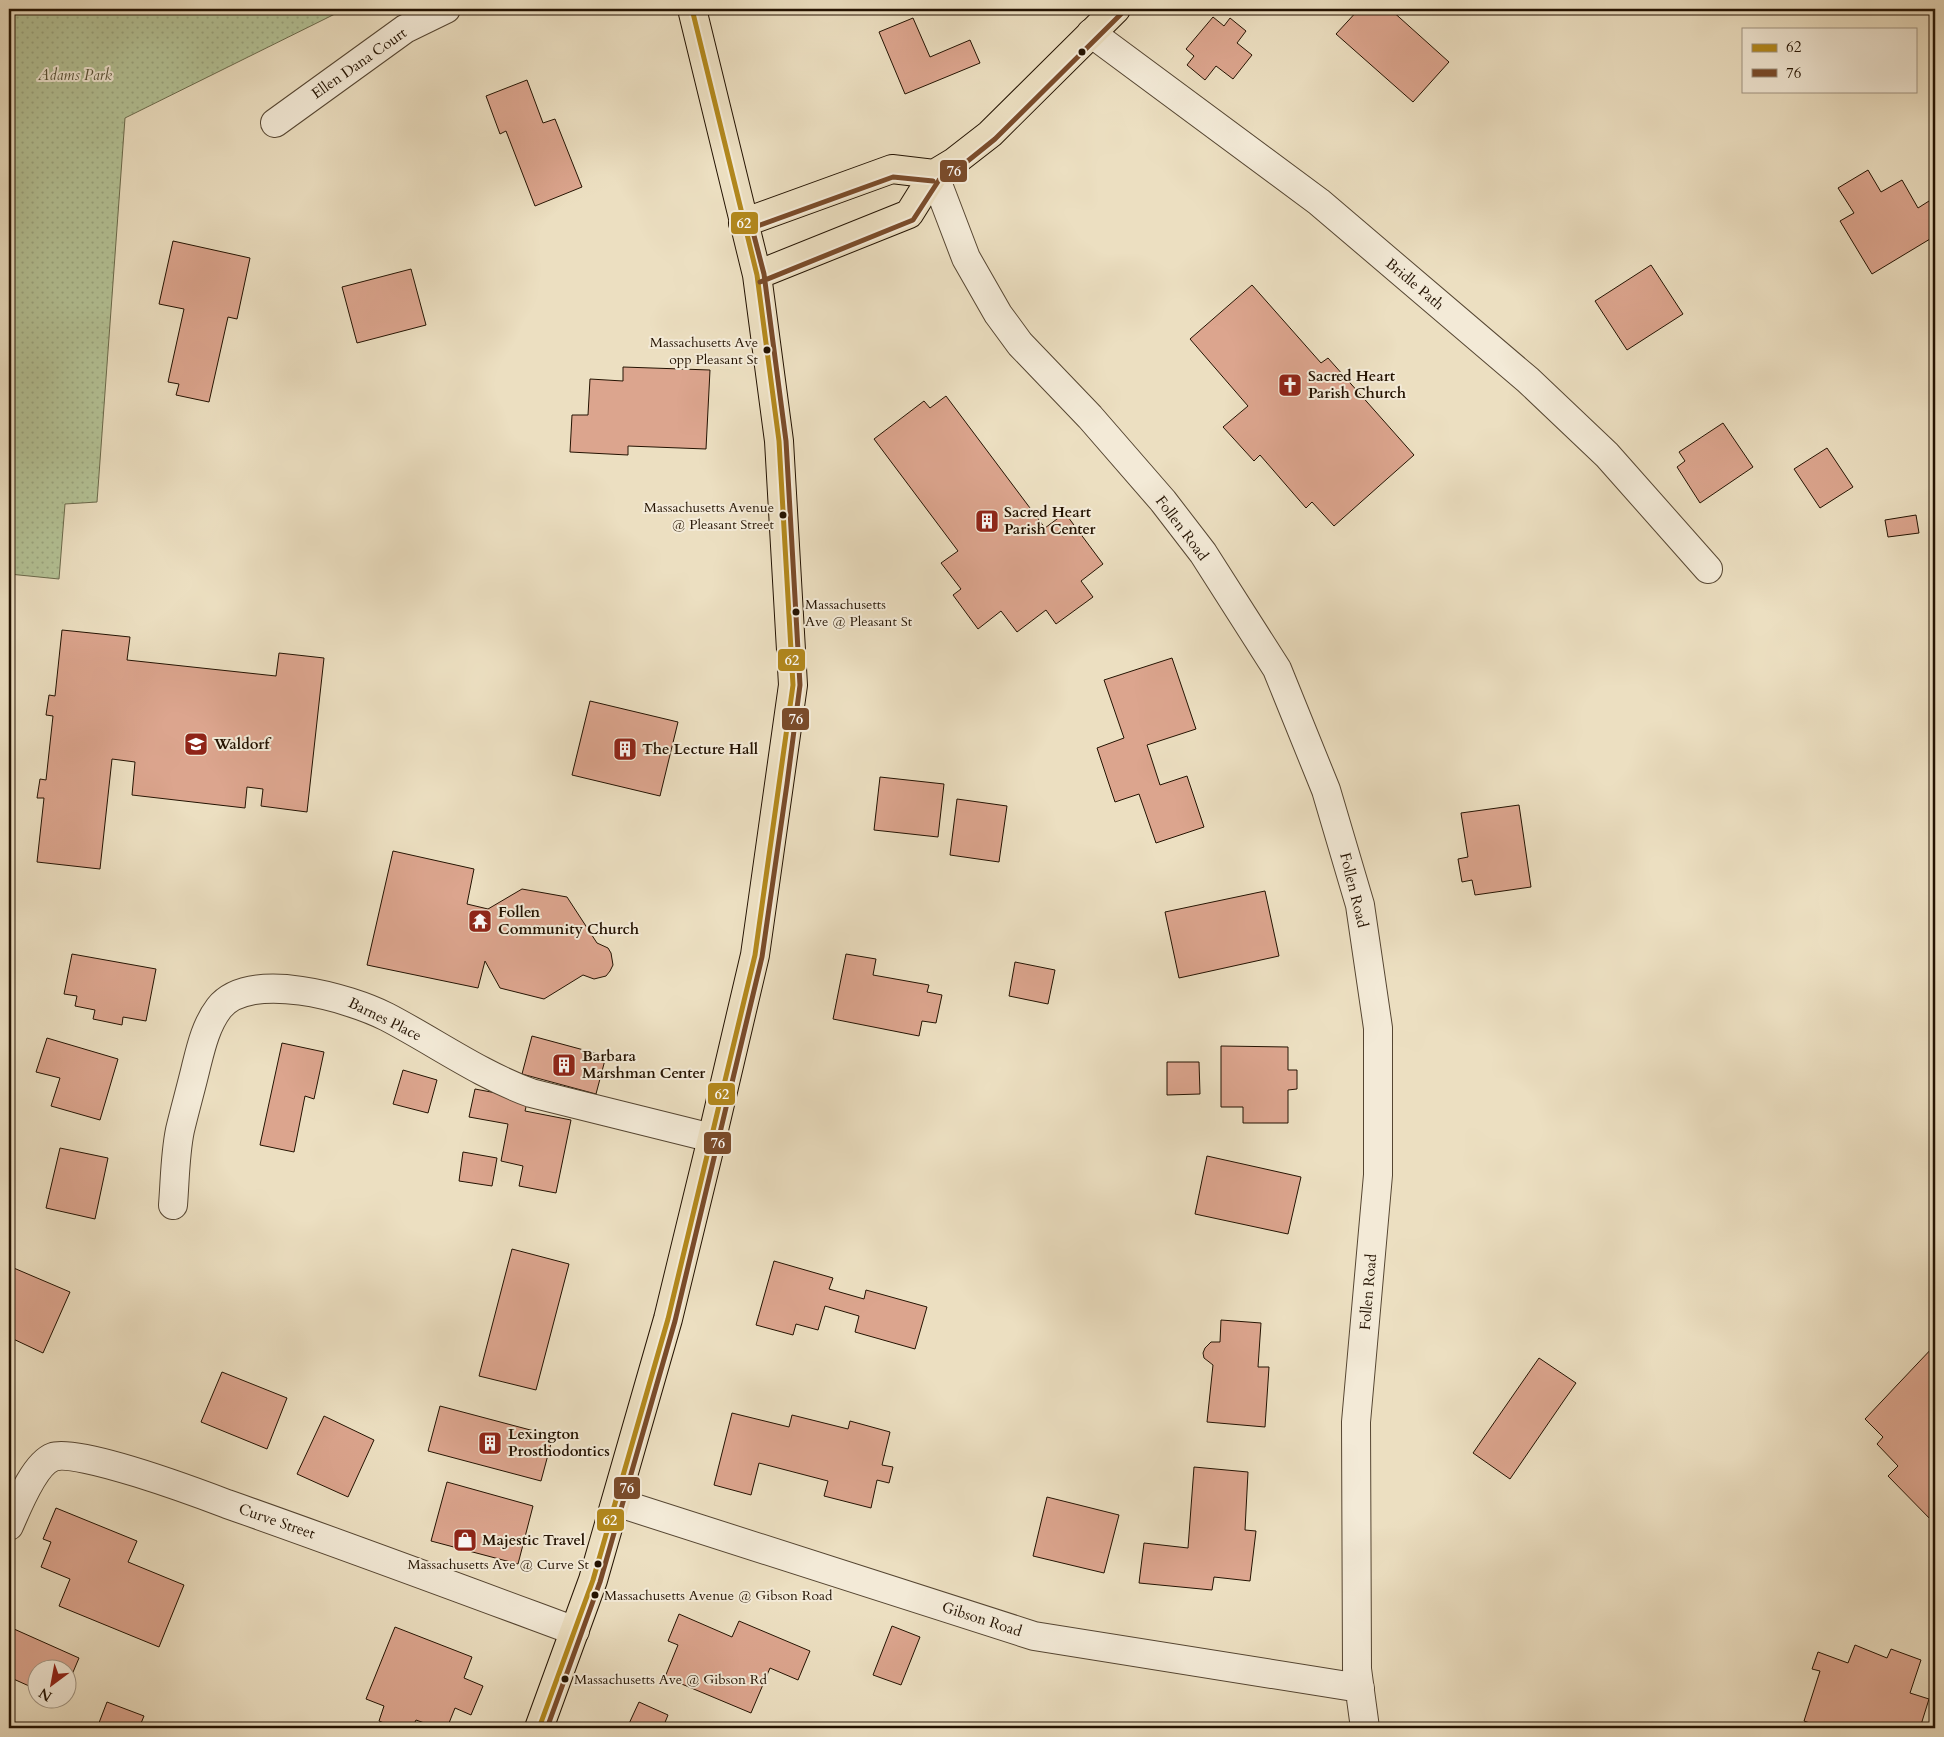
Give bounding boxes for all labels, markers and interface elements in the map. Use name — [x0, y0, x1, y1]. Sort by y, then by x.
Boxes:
street label: Ellen Dana Court — [307, 23, 411, 103]
legend — [1742, 28, 1916, 92]
text: 62 — [1786, 37, 1802, 57]
unlabelled marker — [1077, 47, 1087, 57]
text: 76 — [1786, 63, 1802, 83]
park label: Adams Park — [37, 65, 113, 85]
line badge: 76 — [939, 159, 968, 183]
text: 76 — [947, 162, 961, 181]
line badge: 62 — [730, 211, 759, 235]
text: 62 — [737, 214, 751, 233]
street label: Bridle Path — [1381, 254, 1449, 315]
place label: Massachusetts Ave opp Pleasant St — [650, 333, 759, 369]
marker: Massachusetts Ave opp Pleasant St — [762, 345, 772, 355]
place label: Sacred Heart Parish Church — [1308, 366, 1407, 403]
church icon: Sacred Heart Parish Church — [1277, 372, 1303, 398]
street label: Follen Road — [1151, 491, 1213, 565]
place label: Massachusetts Avenue @ Pleasant Street — [644, 498, 775, 534]
place label: Sacred Heart Parish Center — [1004, 502, 1096, 539]
building icon: Sacred Heart Parish Center — [974, 508, 1000, 534]
marker: Massachusetts Avenue @ Pleasant Street — [778, 510, 788, 520]
place label: Massachusetts Ave @ Pleasant St — [805, 595, 913, 631]
marker: Massachusetts Ave @ Pleasant St — [791, 607, 801, 617]
line badge: 62 — [777, 648, 806, 672]
text: 62 — [785, 651, 799, 670]
line badge: 76 — [781, 707, 810, 731]
text: 76 — [789, 710, 803, 729]
school or university icon: Waldorf — [183, 731, 209, 757]
place label: Waldorf — [213, 734, 272, 754]
building icon: The Lecture Hall — [612, 736, 638, 762]
place label: The Lecture Hall — [642, 739, 759, 759]
street label: Follen Road — [1335, 850, 1373, 930]
place label: Follen Community Church — [498, 902, 640, 939]
temple icon: Follen Community Church — [467, 908, 493, 934]
street label: Barnes Place — [345, 993, 425, 1045]
place label: Barbara Marshman Center — [582, 1046, 706, 1083]
building icon: Barbara Marshman Center — [551, 1052, 577, 1078]
line badge: 62 — [707, 1082, 736, 1106]
text: 62 — [715, 1085, 729, 1104]
line badge: 76 — [703, 1131, 732, 1155]
text: 76 — [711, 1134, 725, 1153]
street label: Follen Road — [1355, 1253, 1381, 1331]
place label: Lexington Prosthodontics — [508, 1424, 610, 1461]
building icon: Lexington Prosthodontics — [477, 1430, 503, 1456]
line badge: 76 — [613, 1476, 641, 1500]
text: 76 — [620, 1479, 634, 1498]
street label: Curve Street — [236, 1499, 318, 1544]
line badge: 62 — [596, 1508, 625, 1532]
text: 62 — [603, 1511, 617, 1530]
shop icon: Majestic Travel — [452, 1527, 478, 1553]
place label: Majestic Travel — [482, 1530, 586, 1550]
place label: Massachusetts Ave @ Curve St — [408, 1555, 590, 1574]
marker: Massachusetts Ave @ Curve St — [593, 1559, 603, 1569]
place label: Massachusetts Avenue @ Gibson Road — [604, 1586, 833, 1605]
marker: Massachusetts Avenue @ Gibson Road — [590, 1590, 600, 1600]
street label: Gibson Road — [940, 1597, 1024, 1641]
north arrow — [28, 1660, 78, 1710]
place label: Massachusetts Ave @ Gibson Rd — [574, 1670, 767, 1689]
marker: Massachusetts Ave @ Gibson Rd — [560, 1674, 570, 1684]
text: N — [35, 1683, 56, 1706]

